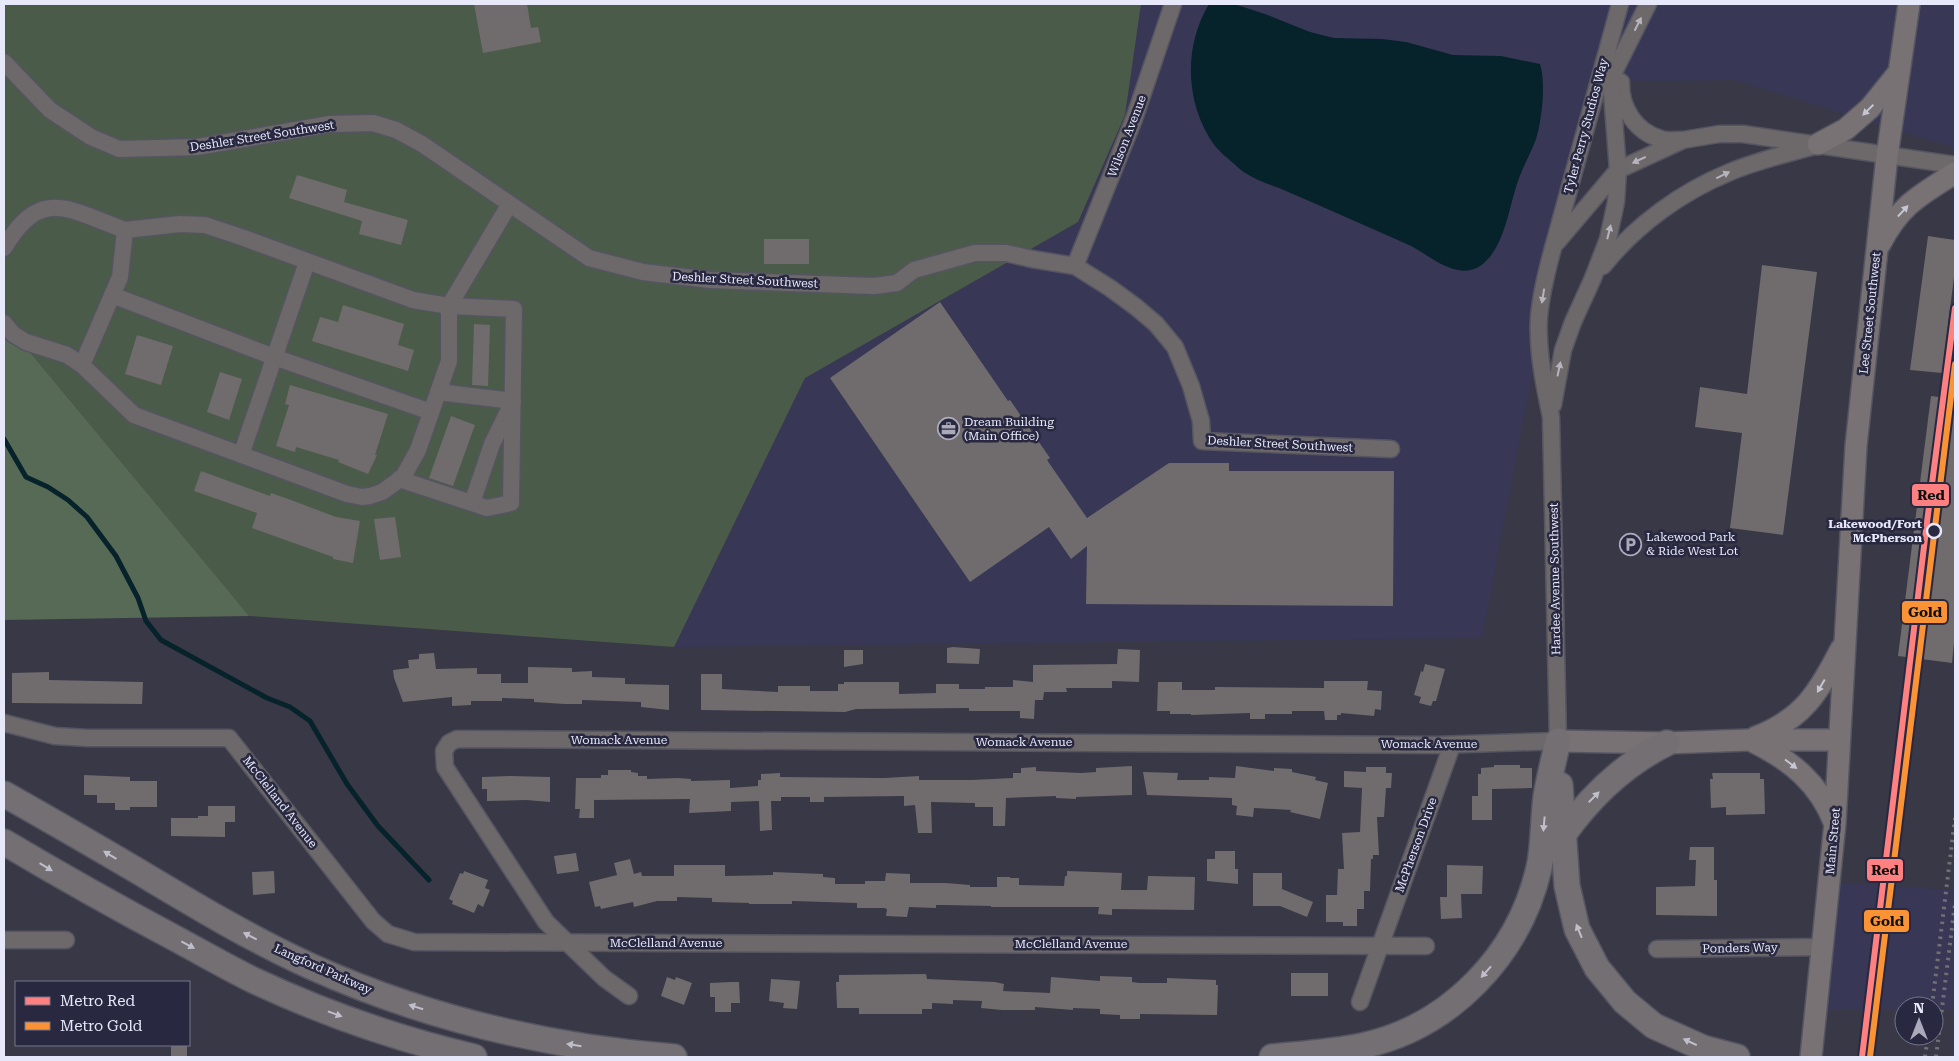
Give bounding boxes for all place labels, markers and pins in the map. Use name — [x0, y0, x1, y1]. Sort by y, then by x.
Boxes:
place label: Dream Building (Main Office) — [964, 415, 1054, 443]
office icon: Dream Building (Main Office) — [936, 417, 960, 441]
place label: Lakewood/Fort McPherson — [1828, 517, 1922, 545]
marker: Lakewood/Fort McPherson — [1926, 523, 1942, 539]
place label: Lakewood Park & Ride West Lot — [1646, 530, 1739, 558]
parking icon: Lakewood Park & Ride West Lot — [1618, 532, 1642, 556]

